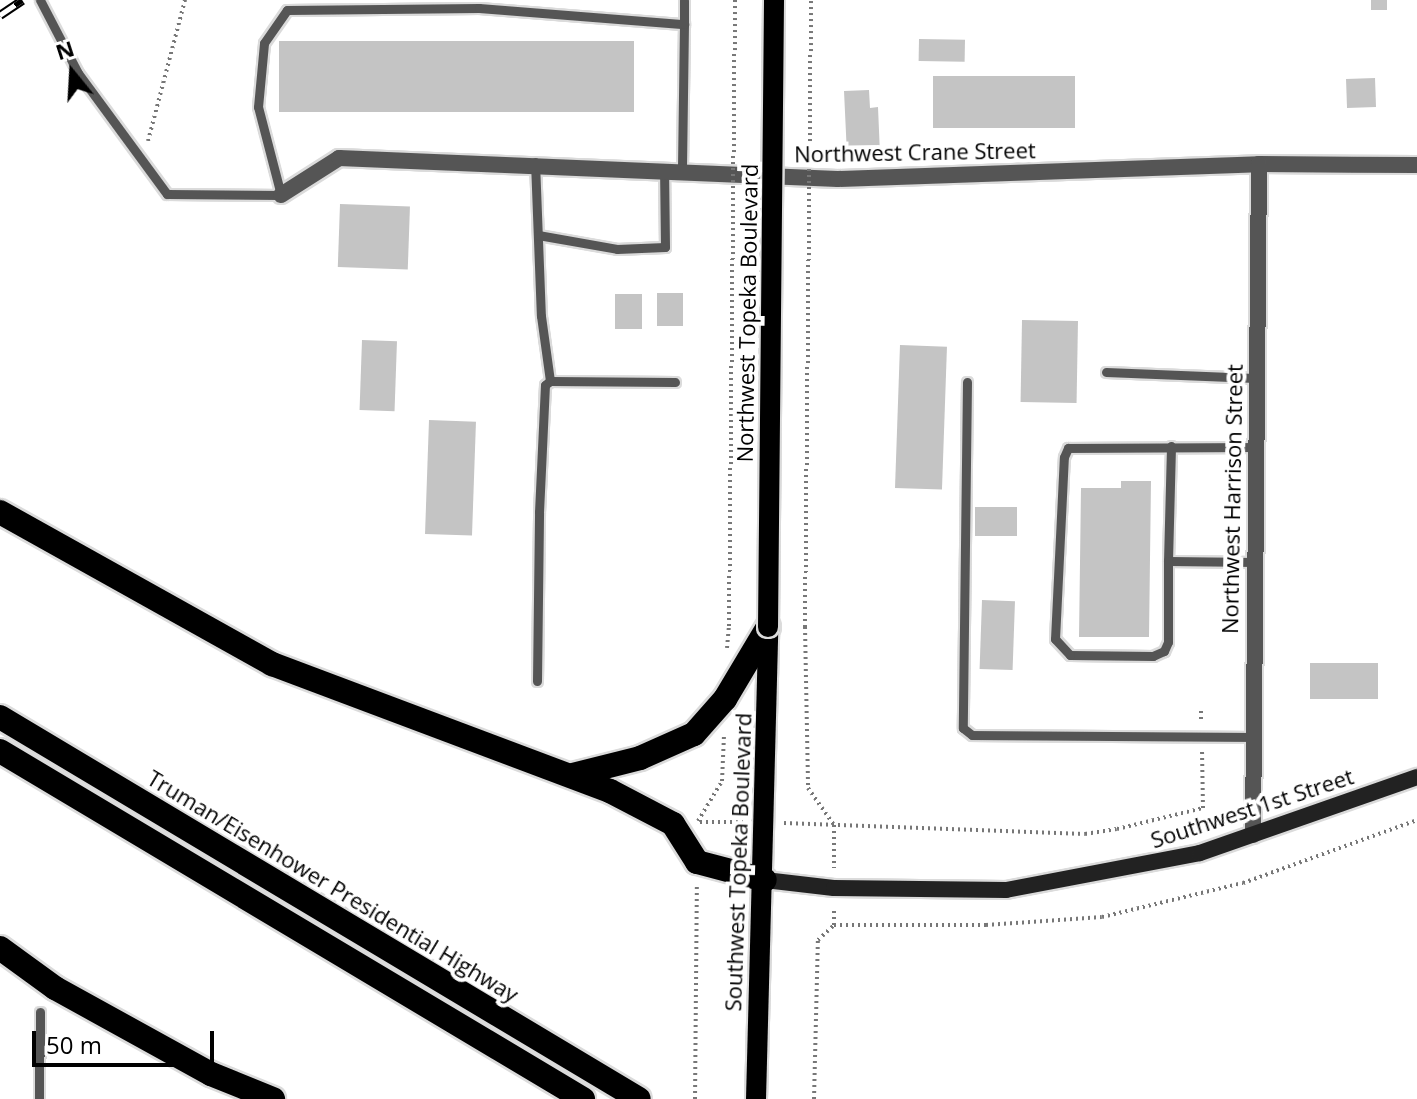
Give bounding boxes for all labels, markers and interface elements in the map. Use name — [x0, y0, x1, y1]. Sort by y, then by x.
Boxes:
north arrow — [32, 32, 112, 112]
text: N — [51, 32, 78, 66]
street label: Northwest Crane Street — [794, 137, 1036, 167]
street label: Northwest Topeka Boulevard — [731, 163, 763, 463]
street label: Northwest Harrison Street — [1216, 364, 1248, 634]
street label: Southwest Topeka Boulevard — [720, 712, 756, 1012]
street label: Southwest 1st Street — [1147, 763, 1357, 853]
street label: Truman/Eisenhower Presidential Highway — [143, 764, 523, 1008]
scale bar — [36, 1015, 218, 1065]
text: 50 m — [46, 1028, 102, 1061]

